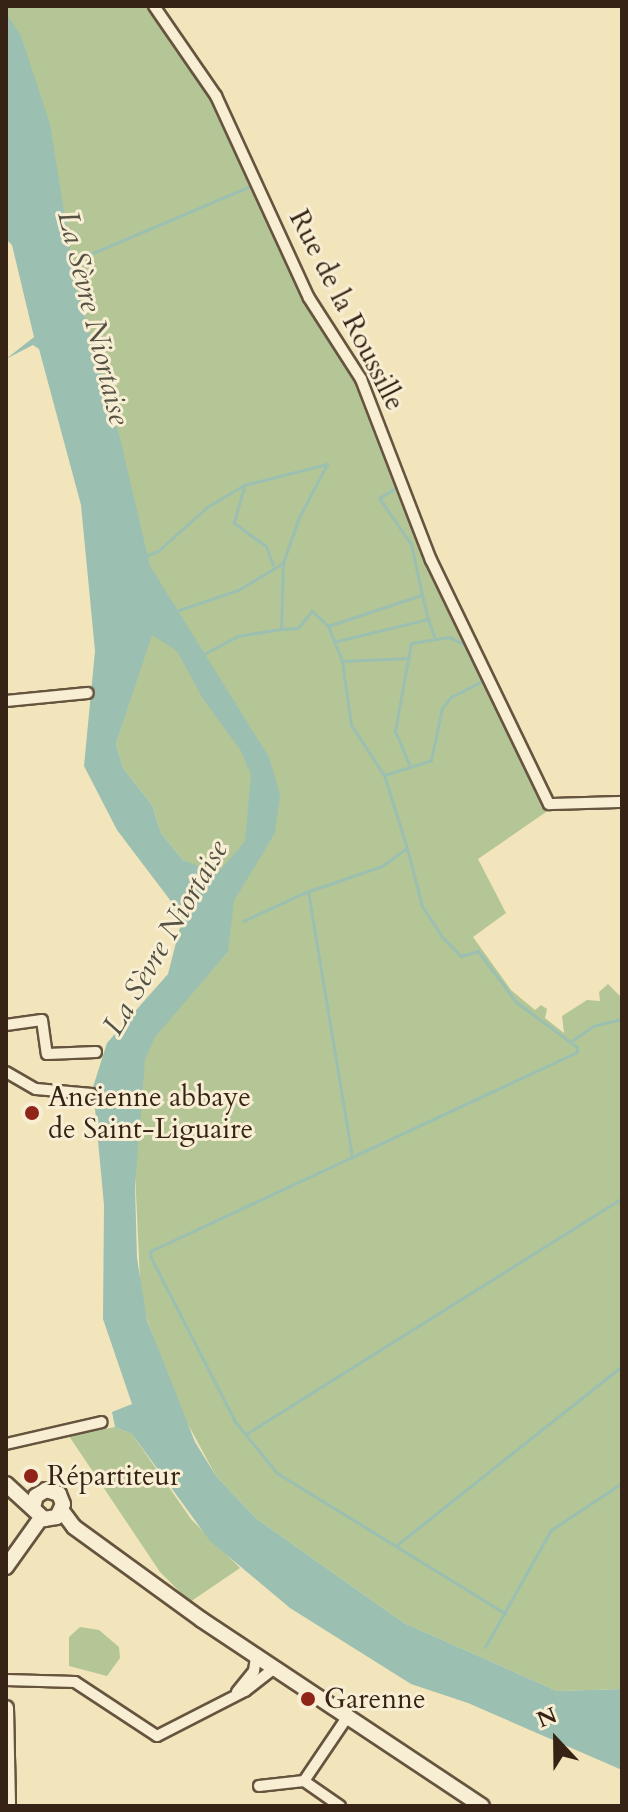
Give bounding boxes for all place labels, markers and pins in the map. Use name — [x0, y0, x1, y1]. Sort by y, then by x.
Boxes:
place label: Ancienne abbaye de Saint-Liguaire — [48, 1080, 253, 1146]
marker: Ancienne abbaye de Saint-Liguaire — [23, 1104, 41, 1122]
place label: Répartiteur — [47, 1459, 180, 1493]
marker: Répartiteur — [22, 1467, 40, 1485]
place label: Garenne — [324, 1682, 426, 1716]
marker: Garenne — [299, 1690, 317, 1708]

